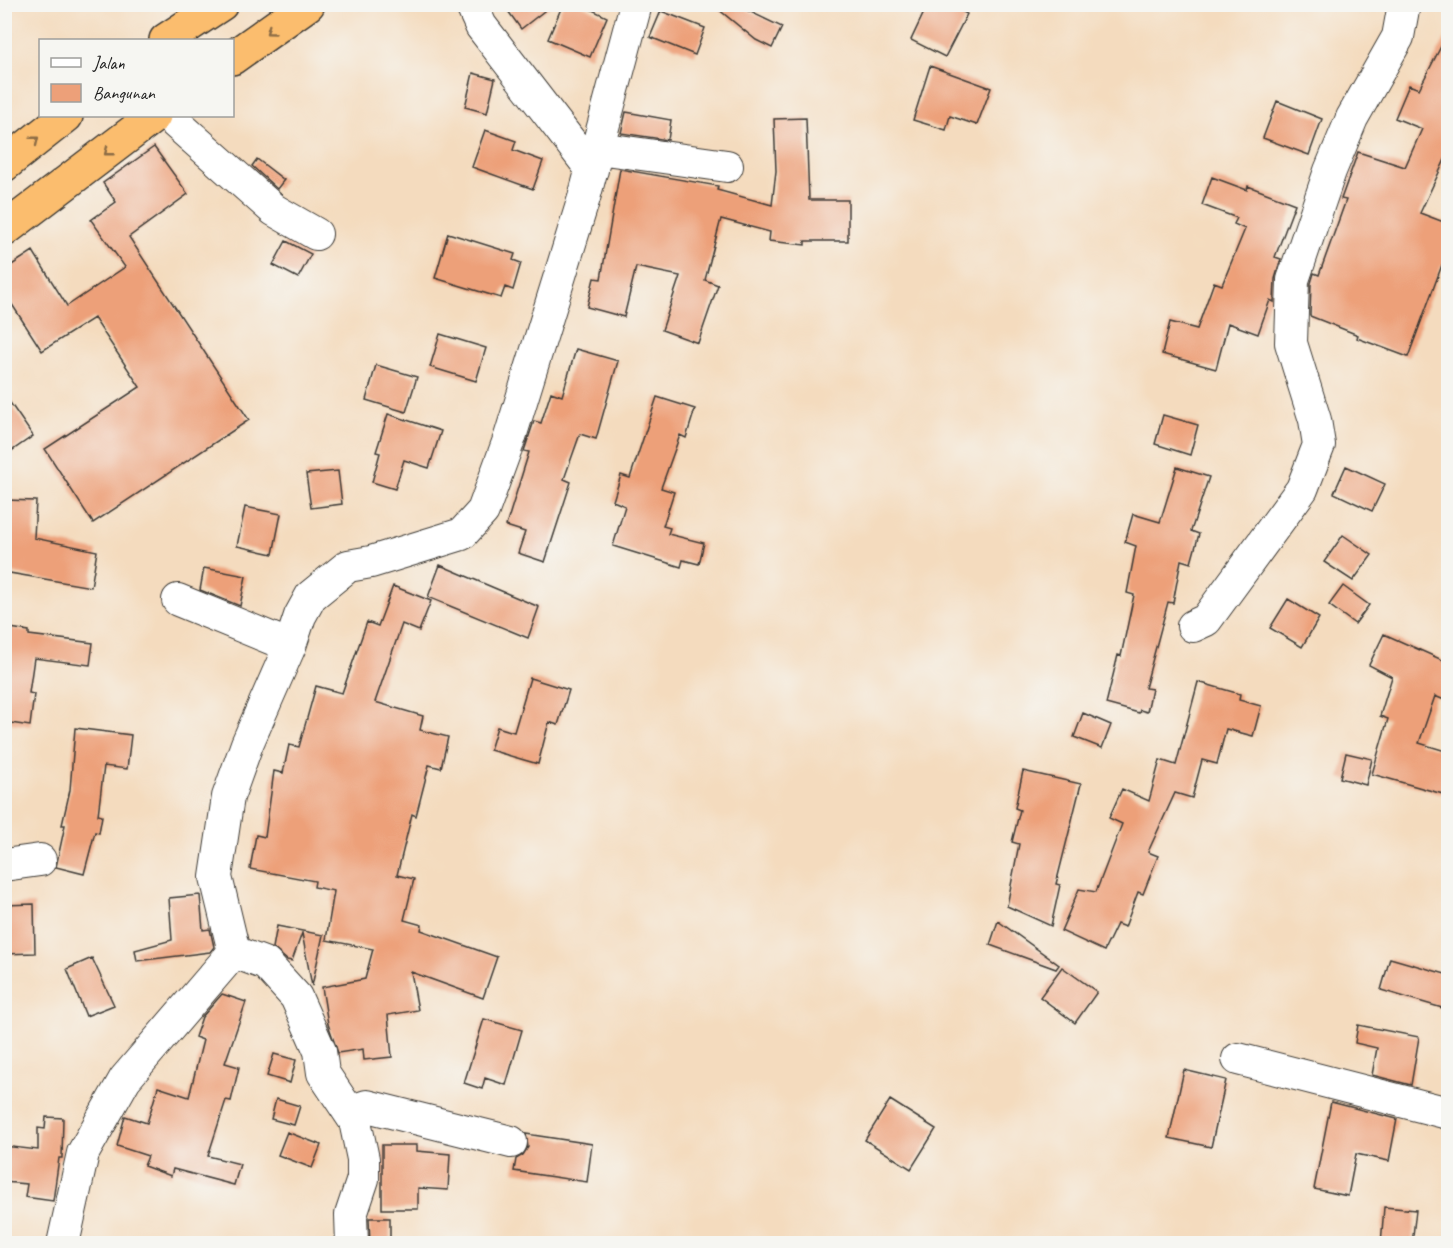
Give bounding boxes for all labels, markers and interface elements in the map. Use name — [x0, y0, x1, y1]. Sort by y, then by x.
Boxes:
one-way arrow — [266, 24, 277, 35]
legend — [39, 39, 234, 117]
text: Jalan — [92, 52, 125, 74]
text: Bangunan — [93, 82, 156, 104]
one-way arrow — [29, 137, 40, 148]
one-way arrow — [103, 144, 114, 155]

